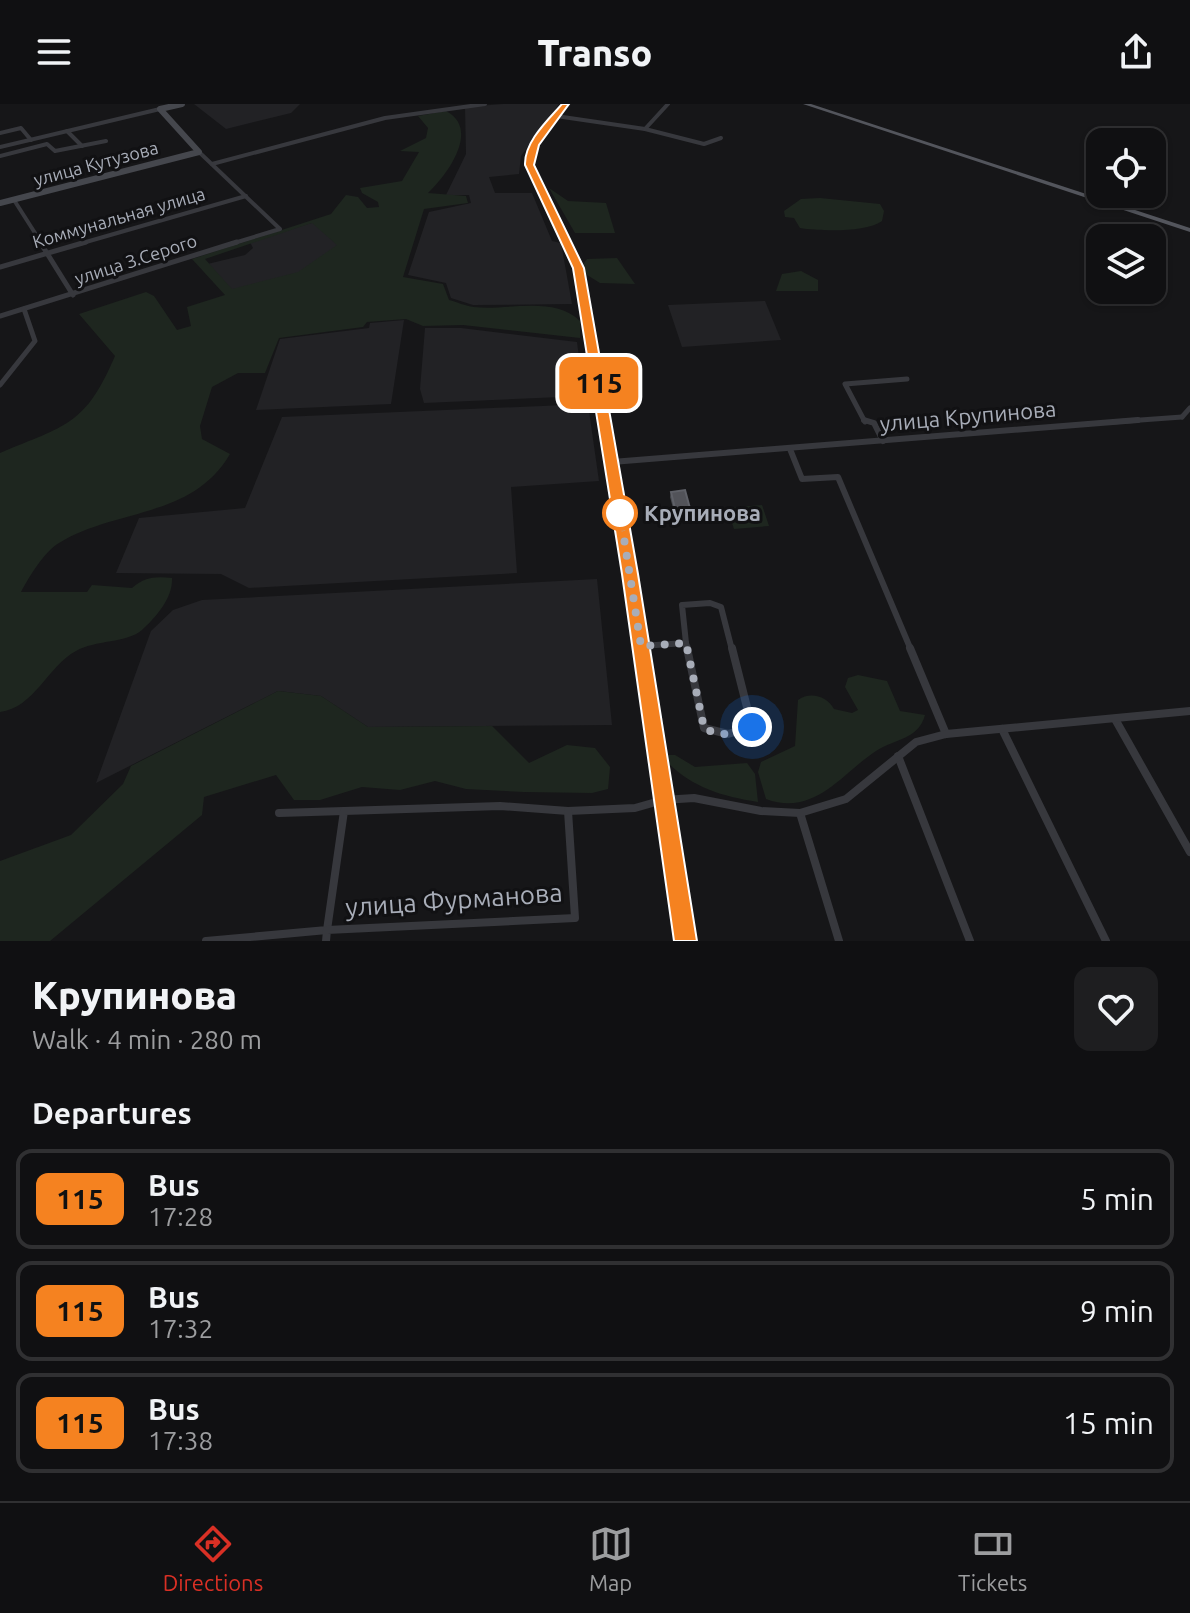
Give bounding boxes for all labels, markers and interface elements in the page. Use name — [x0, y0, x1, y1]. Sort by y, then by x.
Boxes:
icon: menu — [32, 30, 76, 74]
icon: share — [1114, 30, 1158, 74]
text: Transo — [538, 32, 652, 73]
map controls — [1086, 128, 1166, 304]
button: locate — [1086, 128, 1166, 208]
street label: улица Кутузова — [31, 137, 160, 189]
street label: Коммунальная улица — [30, 183, 207, 251]
button: layers — [1086, 224, 1166, 304]
street label: улица З.Серого — [72, 230, 199, 288]
line badge: 115 — [553, 357, 645, 409]
text: 115 — [575, 367, 623, 398]
street label: улица Крупинова — [879, 395, 1057, 436]
marker: Крупинова — [603, 496, 637, 530]
place label: Крупинова — [644, 500, 761, 525]
your location — [732, 707, 772, 747]
street label: улица Фурманова — [344, 877, 564, 922]
button: heart — [1074, 967, 1158, 1051]
text: Крупинова — [32, 974, 237, 1016]
text: Walk · 4 min · 280 m — [32, 1025, 262, 1054]
text: Departures — [32, 1096, 192, 1130]
text: Bus — [148, 1168, 200, 1202]
text: 5 min — [1080, 1182, 1154, 1216]
text: 115 — [56, 1183, 104, 1214]
text: 17:28 — [148, 1202, 213, 1231]
text: Bus — [148, 1280, 200, 1314]
text: 9 min — [1080, 1294, 1154, 1328]
text: 115 — [56, 1295, 104, 1326]
text: 17:32 — [148, 1314, 213, 1343]
text: Bus — [148, 1392, 200, 1426]
text: 15 min — [1063, 1406, 1154, 1440]
text: 115 — [56, 1407, 104, 1438]
text: 17:38 — [148, 1426, 213, 1455]
tab: Directions — [163, 1522, 263, 1595]
tab: Map — [589, 1522, 633, 1595]
tab: Tickets — [958, 1522, 1027, 1595]

